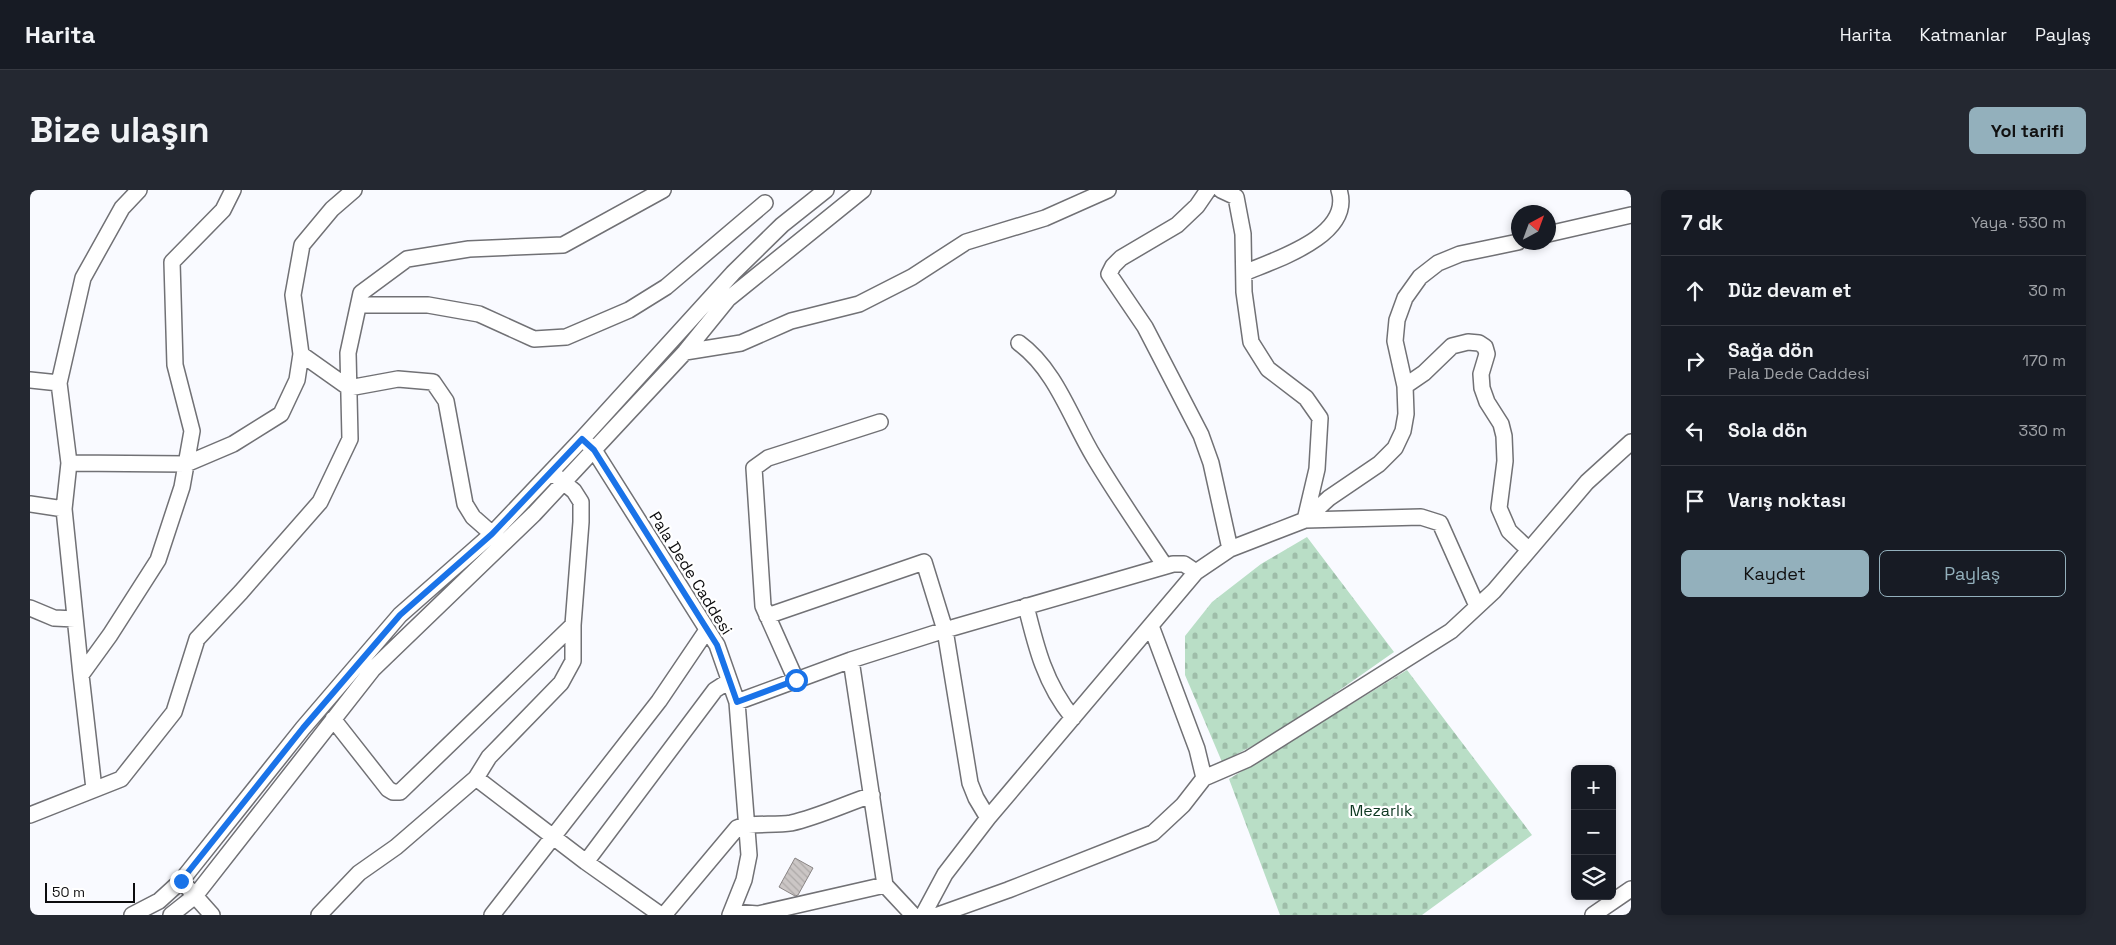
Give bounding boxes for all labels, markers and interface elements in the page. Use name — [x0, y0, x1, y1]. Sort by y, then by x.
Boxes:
text: Harita — [25, 19, 95, 50]
text: Harita — [1840, 23, 1892, 46]
text: Katmanlar — [1920, 23, 2007, 46]
text: Paylaş — [2035, 23, 2091, 46]
button: Yol tarifi — [1969, 107, 2086, 154]
text: Bize ulaşın — [30, 108, 210, 152]
north arrow — [1511, 205, 1556, 250]
text: 7 dk — [1681, 209, 1723, 236]
text: Yaya · 530 m — [1971, 212, 2066, 233]
icon: ahead — [1681, 277, 1709, 305]
text: Düz devam et — [1728, 278, 1851, 303]
text: 30 m — [2028, 280, 2066, 301]
text: Sağa dön — [1728, 338, 1814, 363]
icon: right — [1681, 347, 1709, 375]
text: 170 m — [2022, 350, 2066, 371]
text: Pala Dede Caddesi — [1728, 363, 1870, 384]
icon: left — [1681, 417, 1709, 445]
text: Sola dön — [1728, 418, 1807, 443]
text: 330 m — [2019, 420, 2066, 441]
icon: arrive — [1681, 487, 1709, 515]
text: Varış noktası — [1728, 488, 1846, 513]
street label: Pala Dede Caddesi — [645, 507, 737, 639]
button: Kaydet — [1681, 550, 1869, 597]
button: Paylaş — [1879, 550, 2066, 597]
route start — [785, 669, 808, 692]
map controls — [1571, 765, 1616, 900]
button: + — [1571, 765, 1616, 810]
park label: Mezarlık — [1350, 800, 1413, 821]
button: − — [1571, 810, 1616, 855]
button: layers — [1571, 855, 1616, 900]
route end — [170, 870, 193, 893]
scale bar — [45, 880, 135, 903]
text: 50 m — [52, 883, 85, 901]

